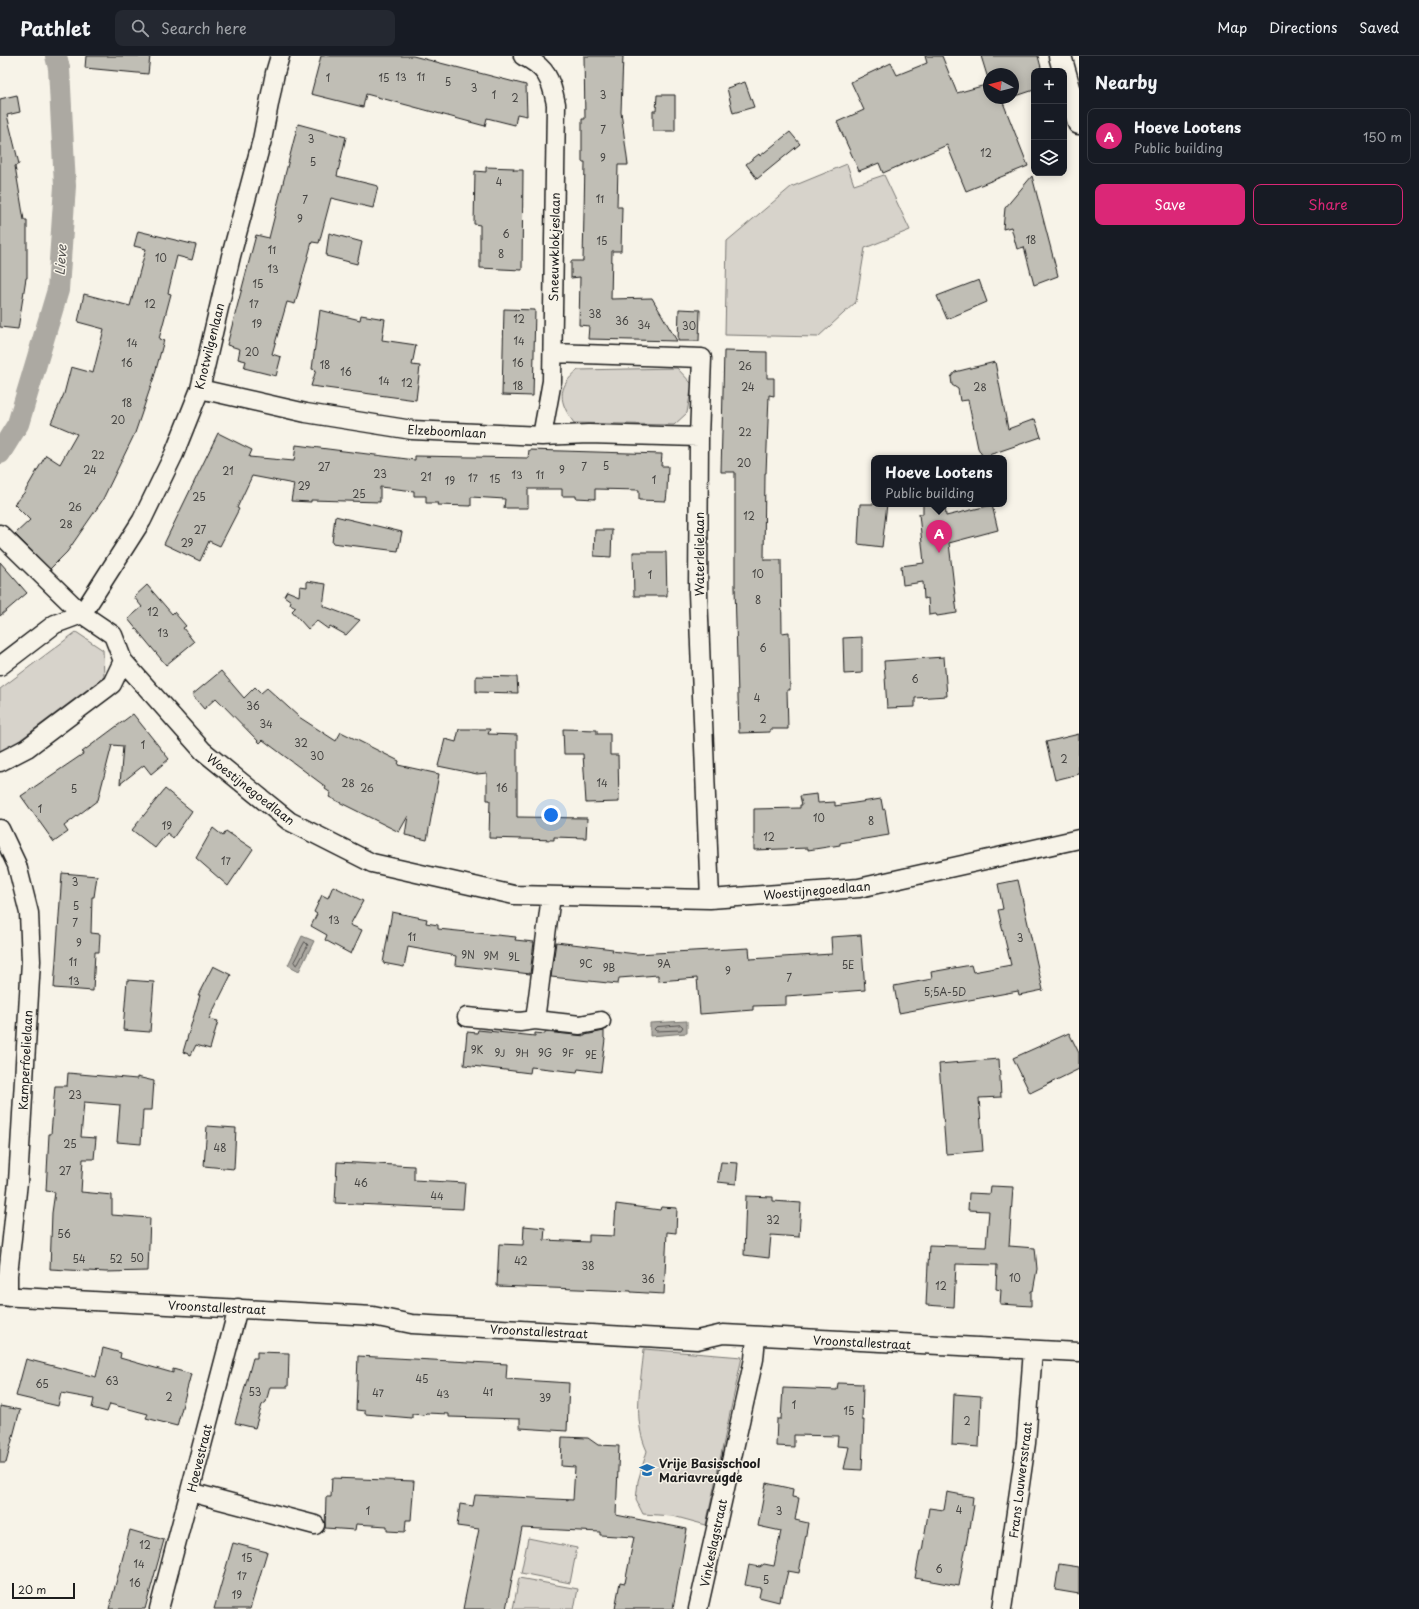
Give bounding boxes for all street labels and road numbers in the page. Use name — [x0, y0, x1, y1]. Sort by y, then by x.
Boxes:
street label: Sneeuwklokjeslaan — [544, 192, 564, 302]
street label: Knotwilgenlaan — [190, 301, 228, 391]
street label: Elzeboomlaan — [407, 420, 487, 442]
street label: Waterlelielaan — [690, 512, 708, 596]
street label: Woestijnegoedlaan — [203, 749, 299, 829]
street label: Woestijnegoedlaan — [763, 876, 871, 904]
street label: Kamperfoelielaan — [13, 1010, 37, 1110]
street label: Vroonstallestraat — [168, 1295, 266, 1319]
street label: Vroonstallestraat — [490, 1319, 588, 1343]
street label: Vroonstallestraat — [813, 1330, 911, 1354]
street label: Frans Louwersstraat — [1004, 1421, 1036, 1539]
street label: Hoevestraat — [182, 1422, 216, 1494]
street label: Vinkeslagstraat — [695, 1497, 731, 1589]

